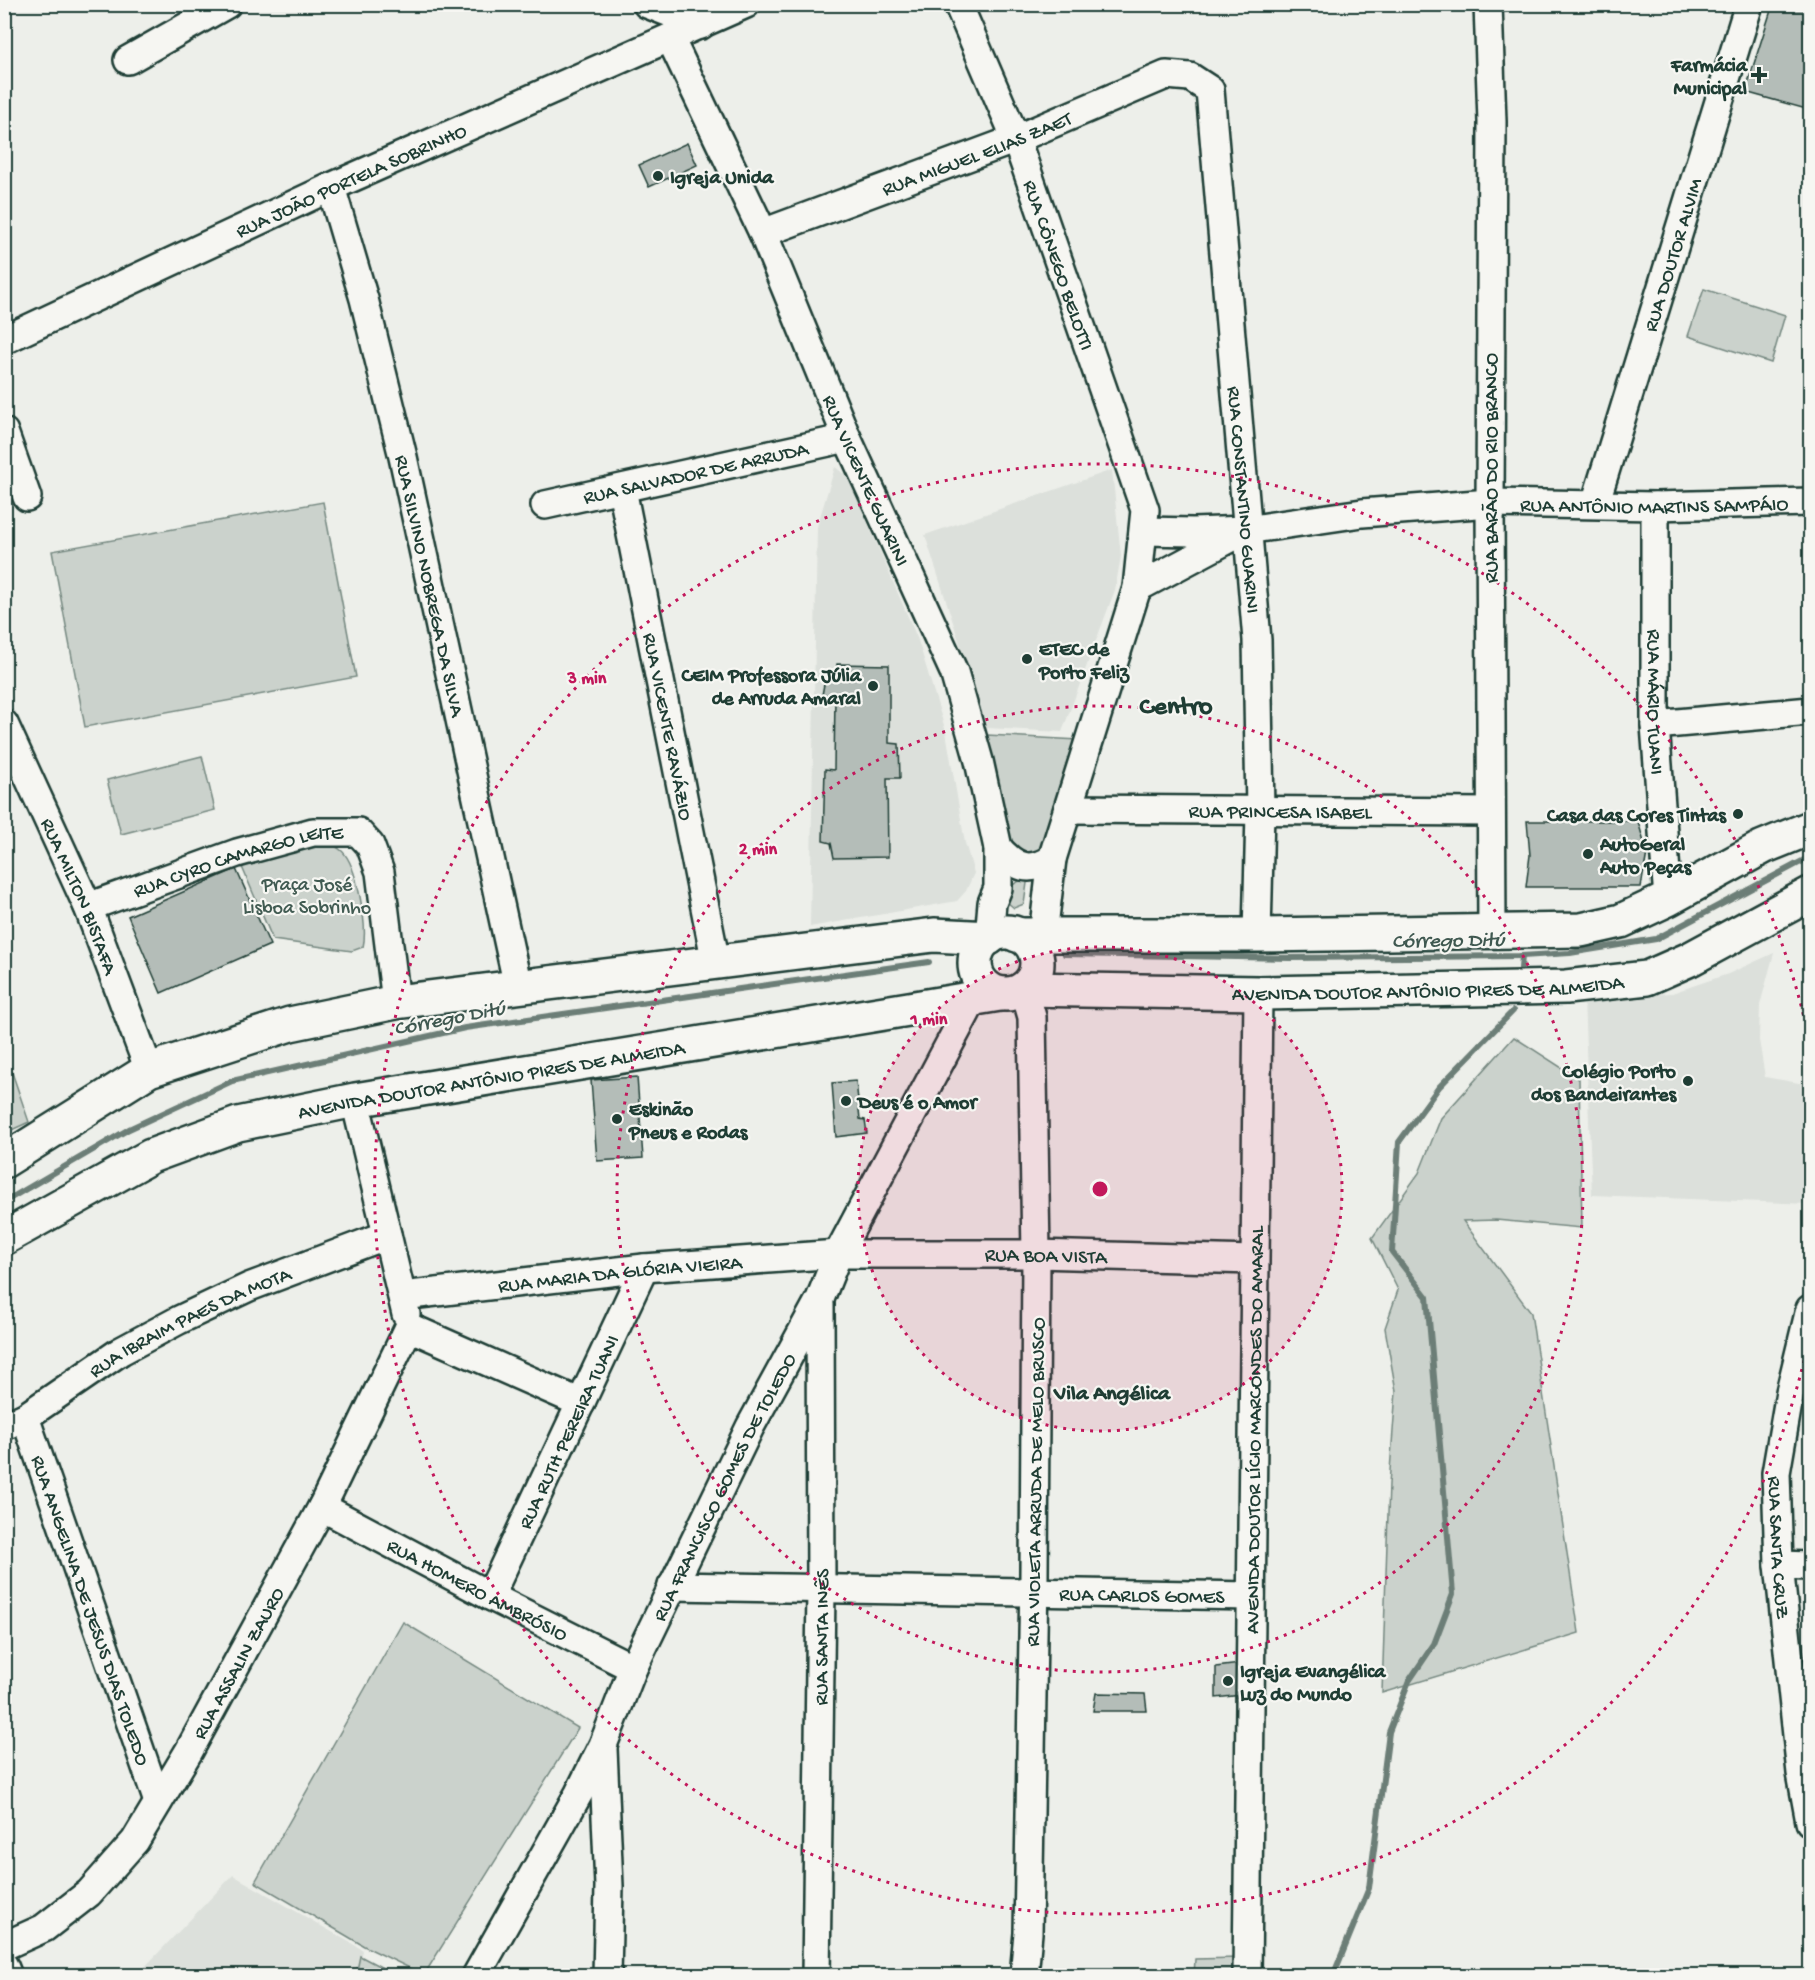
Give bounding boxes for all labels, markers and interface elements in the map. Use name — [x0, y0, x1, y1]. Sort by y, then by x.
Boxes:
place label: Farmácia Municipal — [1670, 56, 1748, 102]
marker: Farmácia Municipal — [1752, 68, 1766, 82]
street label: RUA MIGUEL ELIAS ZAET — [880, 108, 1077, 203]
street label: RUA JOÃO PORTELA SOBRINHO — [233, 121, 471, 245]
place label: Igreja Unida — [670, 168, 774, 191]
marker: Igreja Unida — [651, 169, 665, 183]
street label: RUA DOUTOR ALVIM — [1641, 176, 1710, 335]
street label: RUA CÔNEGO BELOTTI — [1016, 178, 1097, 354]
street label: RUA BARÃO DO RIO BRANCO — [1481, 353, 1505, 583]
street label: RUA CONSTANTINO GUARINI — [1220, 385, 1263, 614]
street label: RUA VICENTE GUARINI — [816, 392, 912, 571]
street label: RUA SALVADOR DE ARRUDA — [582, 439, 812, 511]
street label: RUA SILVINO NOBREGA DA SILVA — [388, 453, 467, 720]
street label: RUA ANTÔNIO MARTINS SAMPÁIO — [1520, 493, 1789, 521]
street label: RUA MÁRIO TUANI — [1640, 629, 1667, 776]
street label: RUA VICENTE RAVÁZIO — [636, 631, 695, 823]
place label: ETEC de Porto Feliz — [1038, 640, 1130, 686]
marker: ETEC de Porto Feliz — [1020, 652, 1034, 666]
place label: CEIM Professora Júlia de Arruda Amaral — [680, 666, 862, 712]
text: 3 min — [567, 669, 607, 690]
marker: CEIM Professora Júlia de Arruda Amaral — [866, 679, 880, 693]
district label: Centro — [1139, 693, 1213, 724]
street label: RUA PRINCESA ISABEL — [1188, 802, 1372, 826]
place label: Casa das Cores Tintas — [1546, 806, 1728, 829]
marker: Casa das Cores Tintas — [1731, 807, 1745, 821]
street label: RUA MILTON BISTAFA — [34, 815, 121, 980]
street label: RUA CYRO CAMARGO LEITE — [131, 823, 345, 905]
place label: AutoGeral Auto Peças — [1599, 835, 1693, 881]
text: 2 min — [739, 840, 778, 861]
marker: AutoGeral Auto Peças — [1581, 847, 1595, 861]
park label: Praça José Lisboa Sobrinho — [243, 875, 371, 921]
water label: Córrego Ditú — [1392, 929, 1507, 956]
street label: AVENIDA DOUTOR ANTÔNIO PIRES DE ALMEIDA — [1232, 973, 1626, 1008]
water label: Córrego Ditú — [392, 997, 509, 1043]
text: 1 min — [910, 1010, 948, 1031]
street label: AVENIDA DOUTOR ANTÔNIO PIRES DE ALMEIDA — [296, 1038, 688, 1126]
place label: Colégio Porto dos Bandeirantes — [1531, 1062, 1678, 1108]
marker: Colégio Porto dos Bandeirantes — [1681, 1074, 1695, 1088]
place label: Deus é o Amor — [856, 1093, 978, 1116]
marker: Deus é o Amor — [839, 1094, 853, 1108]
place label: Eskinão Pneus e Rodas — [628, 1100, 749, 1146]
marker: Eskinão Pneus e Rodas — [610, 1112, 624, 1126]
centre of rings — [1090, 1179, 1110, 1199]
street label: AVENIDA DOUTOR LÍCIO MARCONDES DO AMARAL — [1243, 1225, 1270, 1634]
street label: RUA BOA VISTA — [985, 1246, 1108, 1271]
street label: RUA MARIA DA GLÓRIA VIEIRA — [497, 1253, 744, 1300]
street label: RUA IBRAIM PAES DA MOTA — [86, 1264, 296, 1384]
street label: RUA VIOLETA ARRUDA DE MELO BRUSCO — [1023, 1317, 1052, 1647]
street label: RUA RUTH PEREIRA TUANI — [515, 1332, 626, 1533]
street label: RUA FRANCISCO GOMES DE TOLEDO — [650, 1350, 803, 1626]
district label: Vila Angélica — [1053, 1382, 1172, 1408]
street label: RUA ANGELINA DE JESUS DIAS TOLEDO — [24, 1453, 153, 1769]
street label: RUA SANTA CRUZ — [1761, 1476, 1793, 1621]
street label: RUA HOMERO AMBRÓSIO — [382, 1535, 570, 1648]
street label: RUA SANTA INÊS — [811, 1568, 836, 1706]
street label: RUA ASSALIN ZAURO — [190, 1584, 291, 1744]
street label: RUA CARLOS GOMES — [1059, 1585, 1225, 1611]
place label: Igreja Evangélica Luz do Mundo — [1240, 1662, 1386, 1708]
marker: Igreja Evangélica Luz do Mundo — [1221, 1674, 1235, 1688]

